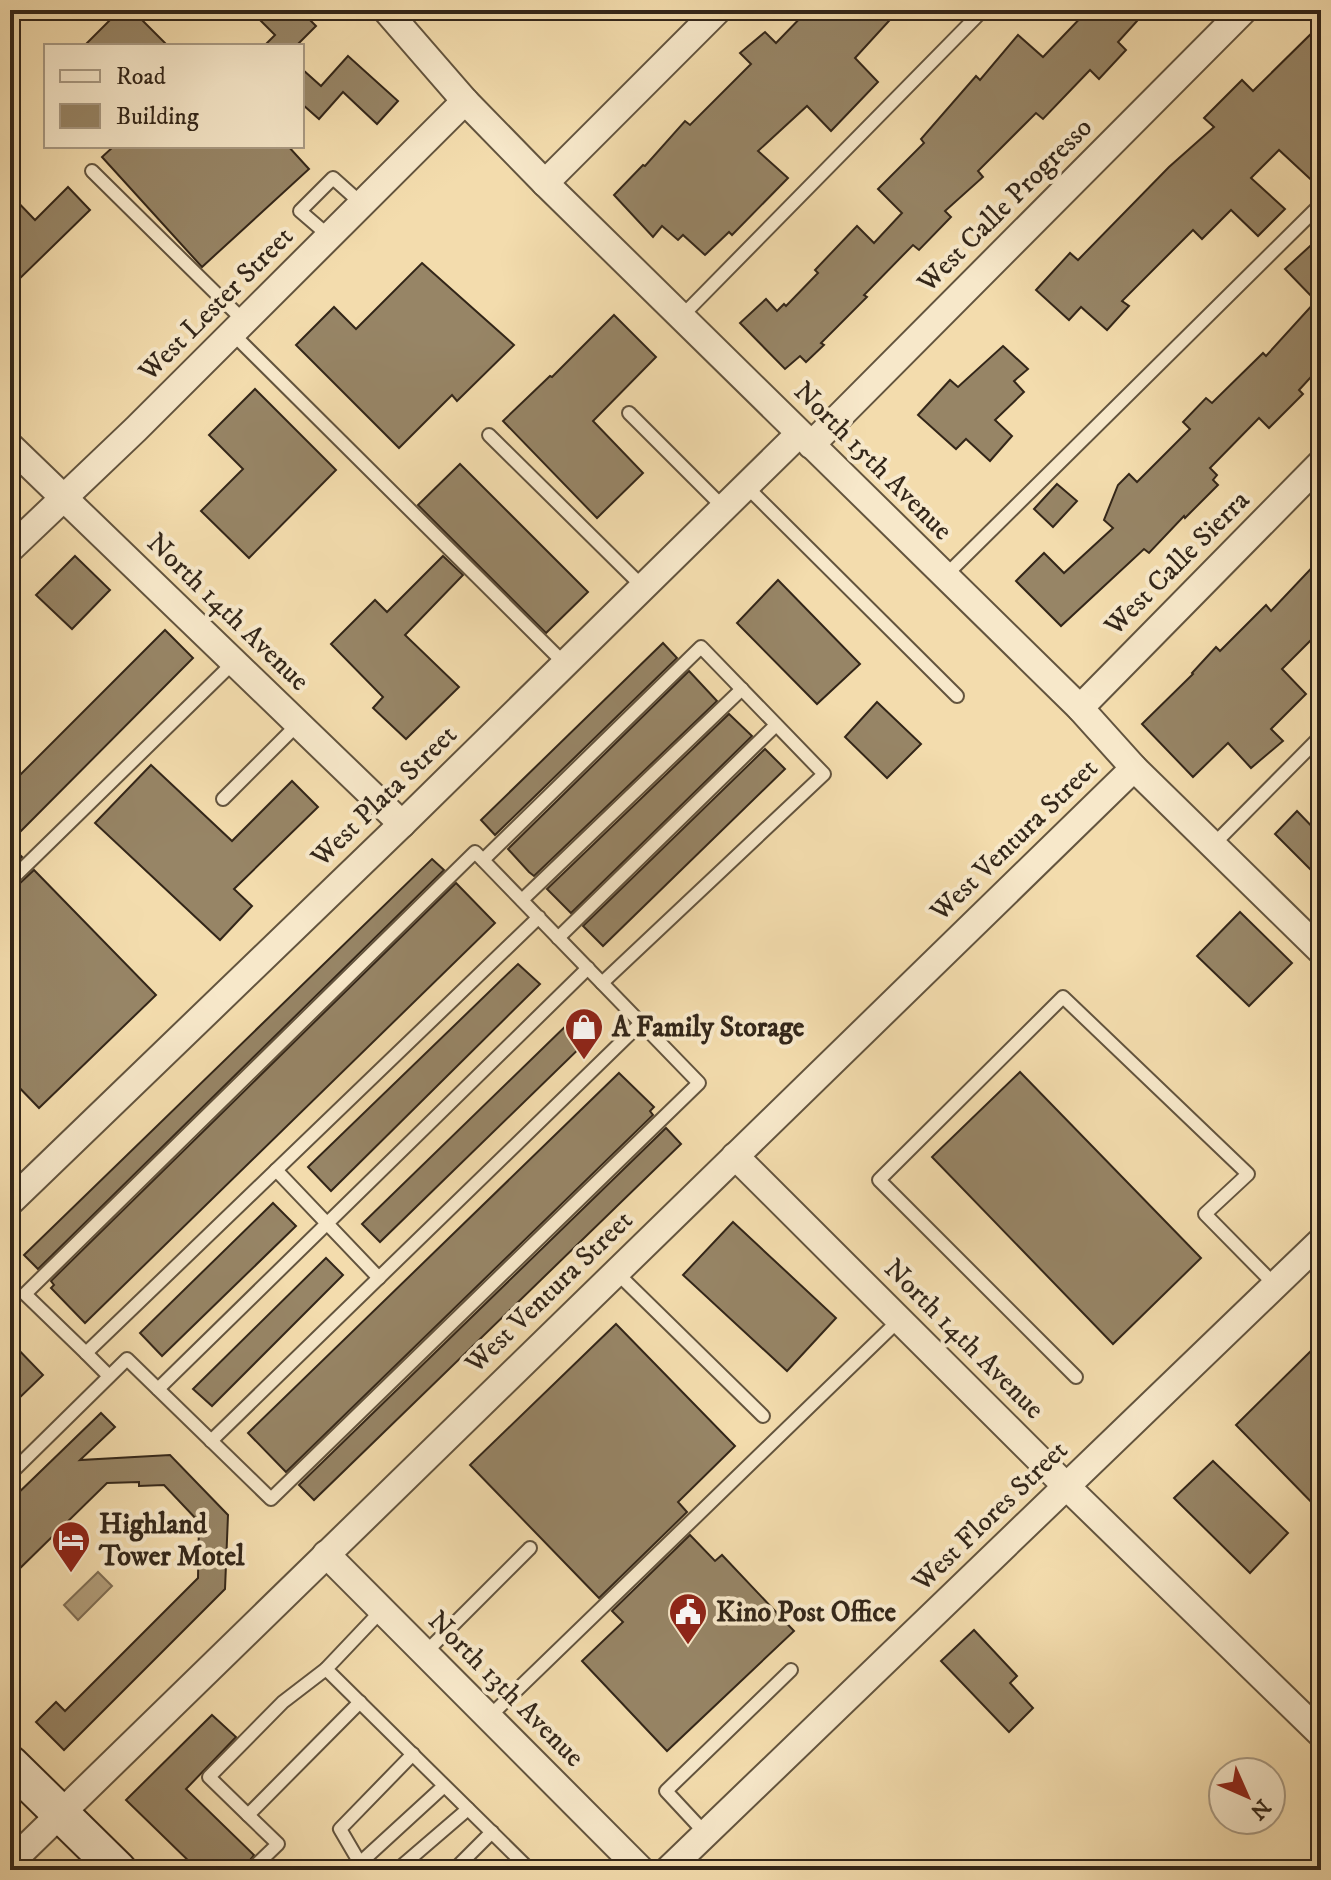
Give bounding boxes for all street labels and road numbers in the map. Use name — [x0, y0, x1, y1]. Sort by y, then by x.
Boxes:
street label: West Calle Progresso — [909, 110, 1100, 301]
street label: West Lester Street — [131, 219, 301, 389]
street label: North 15th Avenue — [786, 374, 960, 548]
street label: West Calle Sierra — [1096, 483, 1257, 644]
street label: North 14th Avenue — [139, 526, 317, 698]
street label: West Plata Street — [303, 717, 464, 875]
street label: West Ventura Street — [922, 751, 1105, 930]
street label: West Ventura Street — [457, 1203, 640, 1382]
street label: North 14th Avenue — [876, 1251, 1052, 1427]
street label: West Flores Street — [904, 1433, 1075, 1600]
street label: North 13th Avenue — [420, 1603, 592, 1775]

